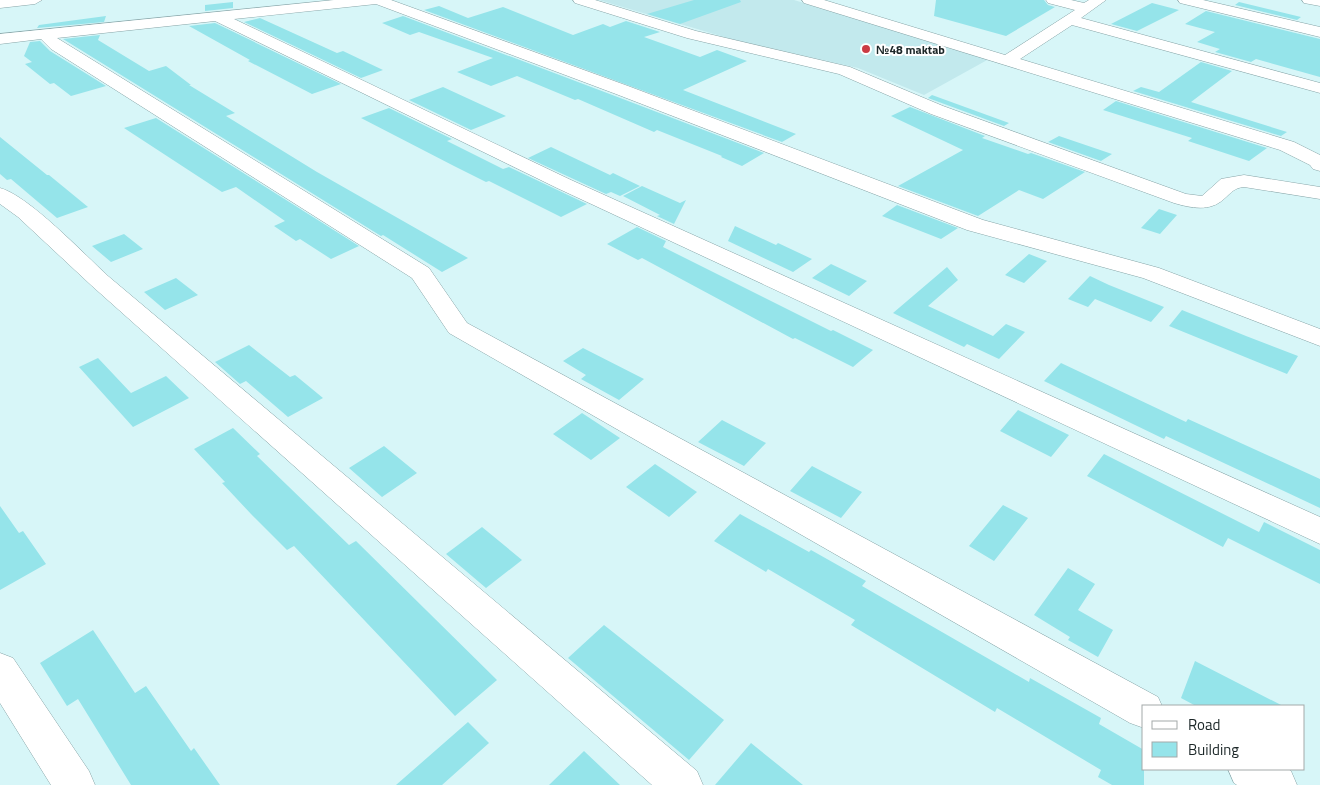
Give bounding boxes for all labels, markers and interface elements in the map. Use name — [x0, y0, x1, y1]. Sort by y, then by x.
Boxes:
place label: №48 maktab — [876, 40, 945, 59]
marker: №48 maktab — [860, 43, 872, 55]
legend — [1142, 705, 1305, 770]
text: Road — [1188, 713, 1220, 736]
text: Building — [1188, 738, 1239, 761]

